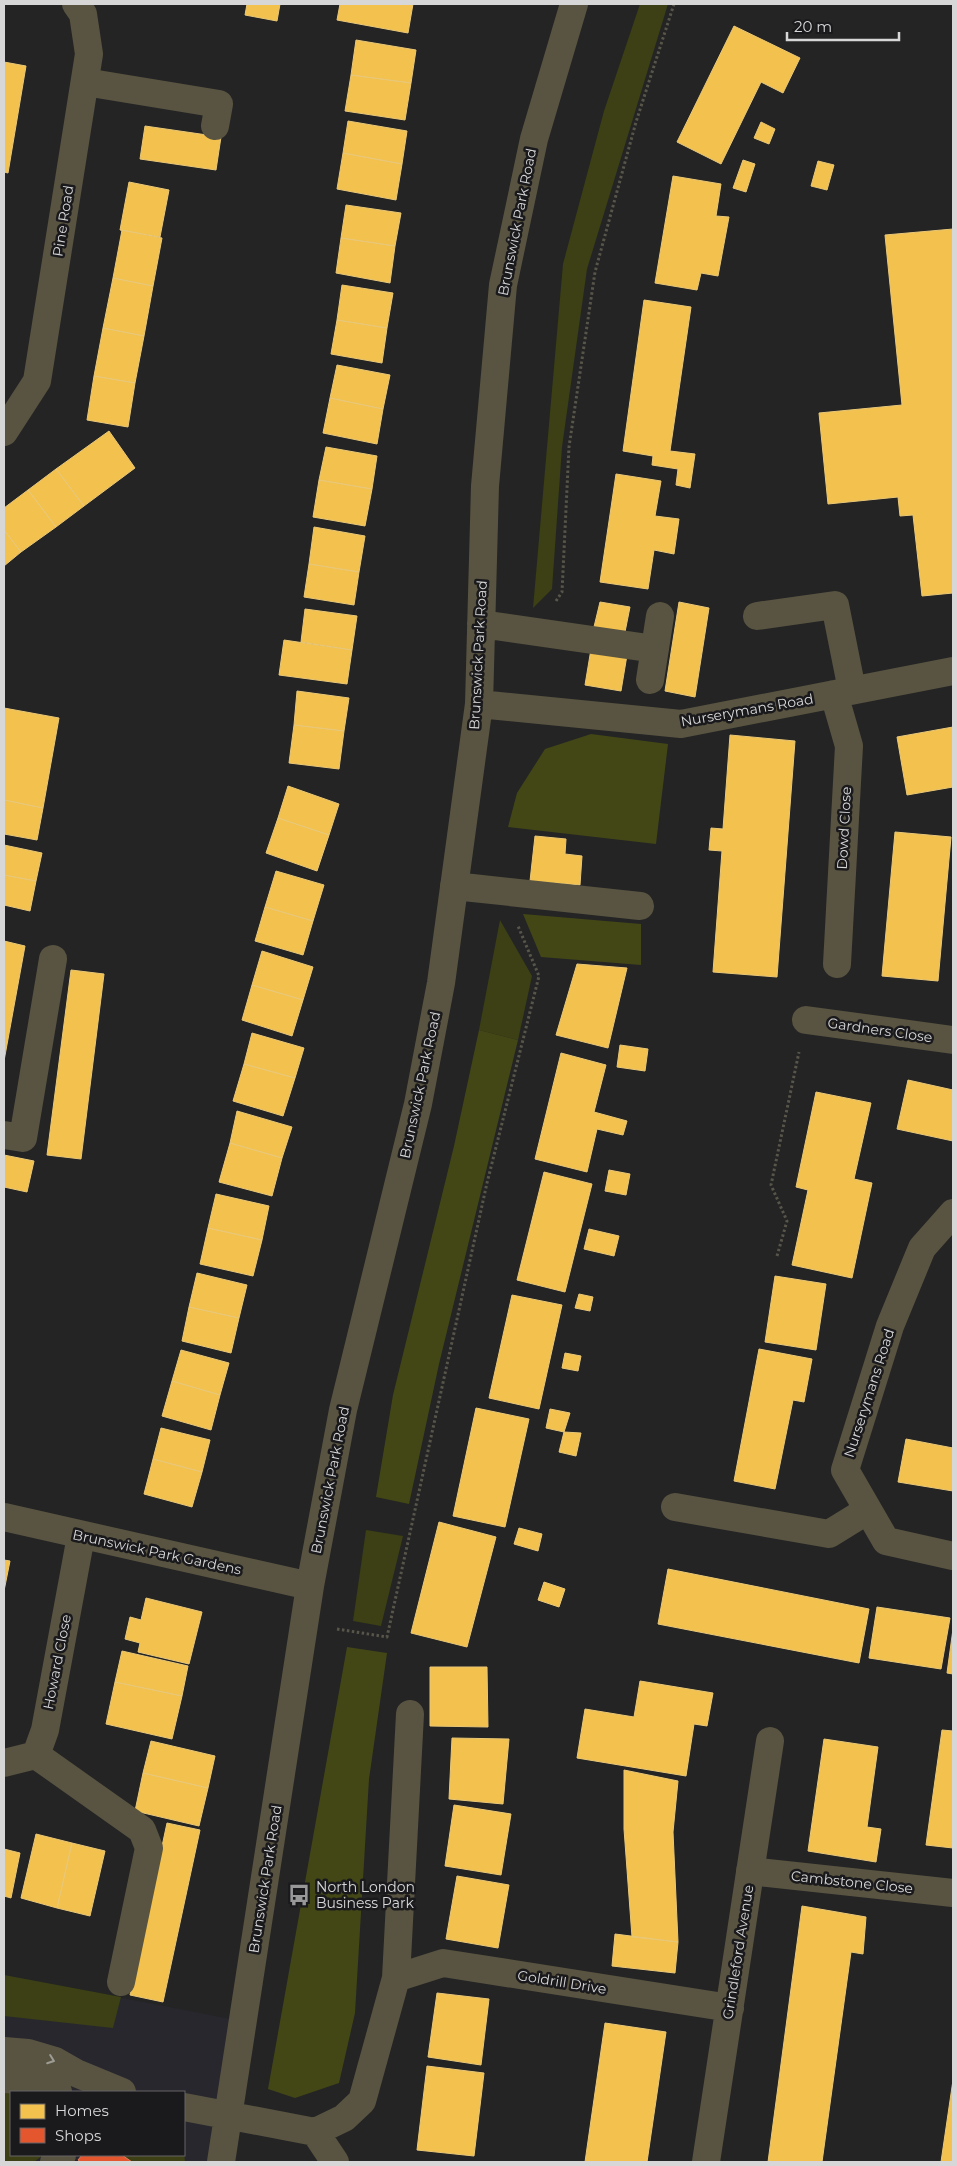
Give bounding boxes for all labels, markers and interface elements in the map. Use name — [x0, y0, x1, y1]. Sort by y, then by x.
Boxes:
scale bar — [787, 10, 900, 42]
text: 20 m — [794, 17, 832, 36]
street label: Brunswick Park Road — [494, 147, 540, 297]
street label: Pine Road — [48, 184, 78, 258]
street label: Brunswick Park Road — [465, 580, 491, 730]
street label: Nurserymans Road — [679, 689, 815, 731]
street label: Dowd Close — [833, 786, 855, 870]
street label: Brunswick Park Road — [396, 1010, 444, 1160]
street label: Gardners Close — [826, 1014, 934, 1046]
street label: Nurserymans Road — [840, 1326, 898, 1460]
street label: Brunswick Park Road — [307, 1405, 353, 1555]
street label: Brunswick Park Gardens — [71, 1525, 243, 1579]
street label: Howard Close — [39, 1613, 75, 1711]
street label: Brunswick Park Road — [244, 1804, 286, 1954]
street label: Cambstone Close — [790, 1867, 914, 1897]
place label: North London Business Park — [316, 1878, 415, 1912]
bus stop icon: North London Business Park — [286, 1882, 312, 1908]
street label: Grindleford Avenue — [718, 1883, 758, 2021]
street label: Goldrill Drive — [516, 1966, 608, 1998]
one-way arrow — [46, 2054, 55, 2064]
legend — [10, 2091, 185, 2156]
text: Homes — [55, 2101, 109, 2120]
text: Shops — [55, 2126, 101, 2145]

